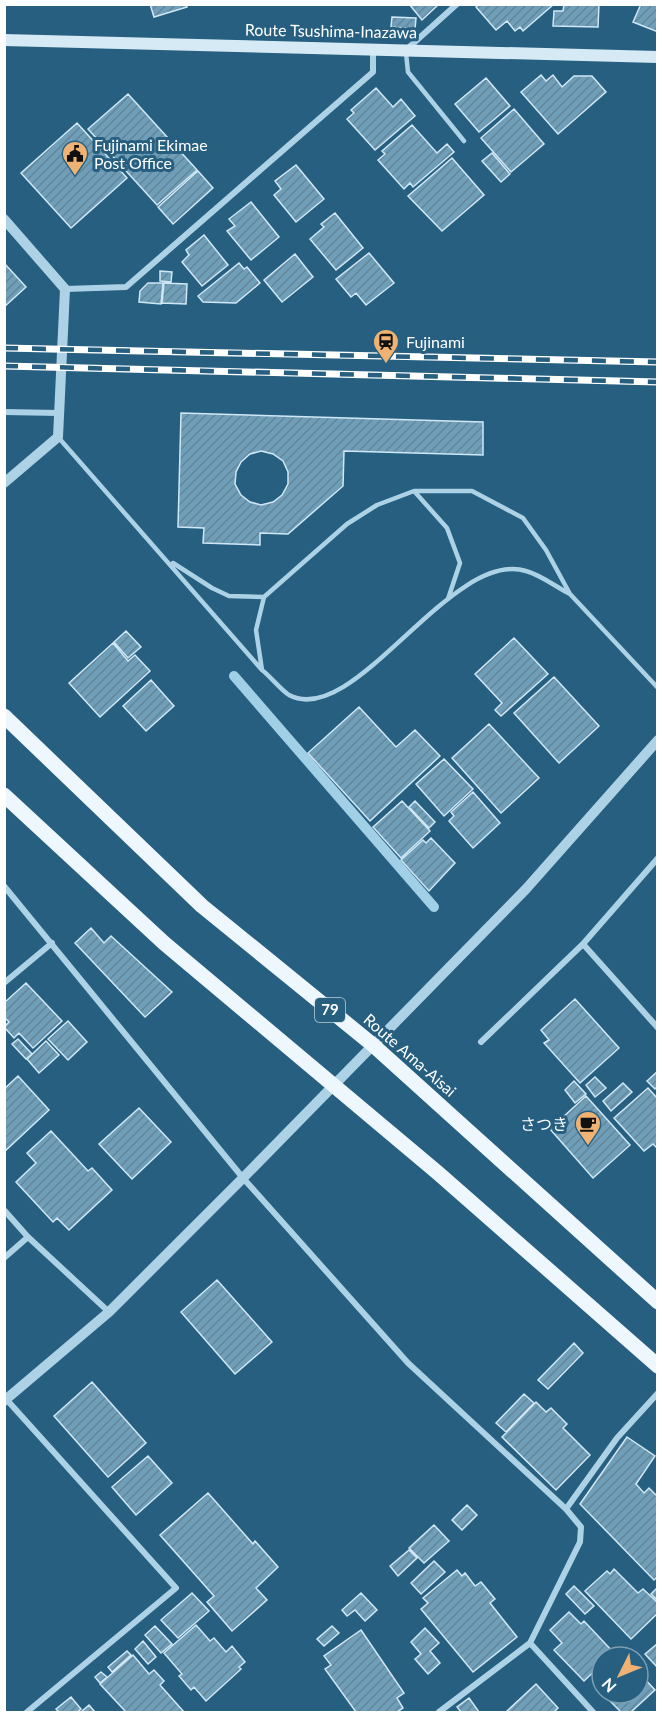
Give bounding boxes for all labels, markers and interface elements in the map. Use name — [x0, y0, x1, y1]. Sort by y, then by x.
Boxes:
street label: Route Tsushima-Inazawa — [245, 19, 417, 42]
place label: Fujinami Ekimae Post Office — [94, 135, 208, 172]
public building icon: Fujinami Ekimae Post Office — [60, 139, 90, 177]
station icon: Fujinami — [371, 327, 401, 365]
place label: Fujinami — [406, 332, 465, 351]
road number: 79 — [315, 998, 345, 1022]
street label: Route Ama-Aisai — [360, 1009, 460, 1100]
cafe icon: さつき — [573, 1109, 603, 1147]
place label: さつき — [520, 1114, 568, 1133]
north arrow — [590, 1645, 650, 1705]
text: N — [598, 1675, 620, 1697]

